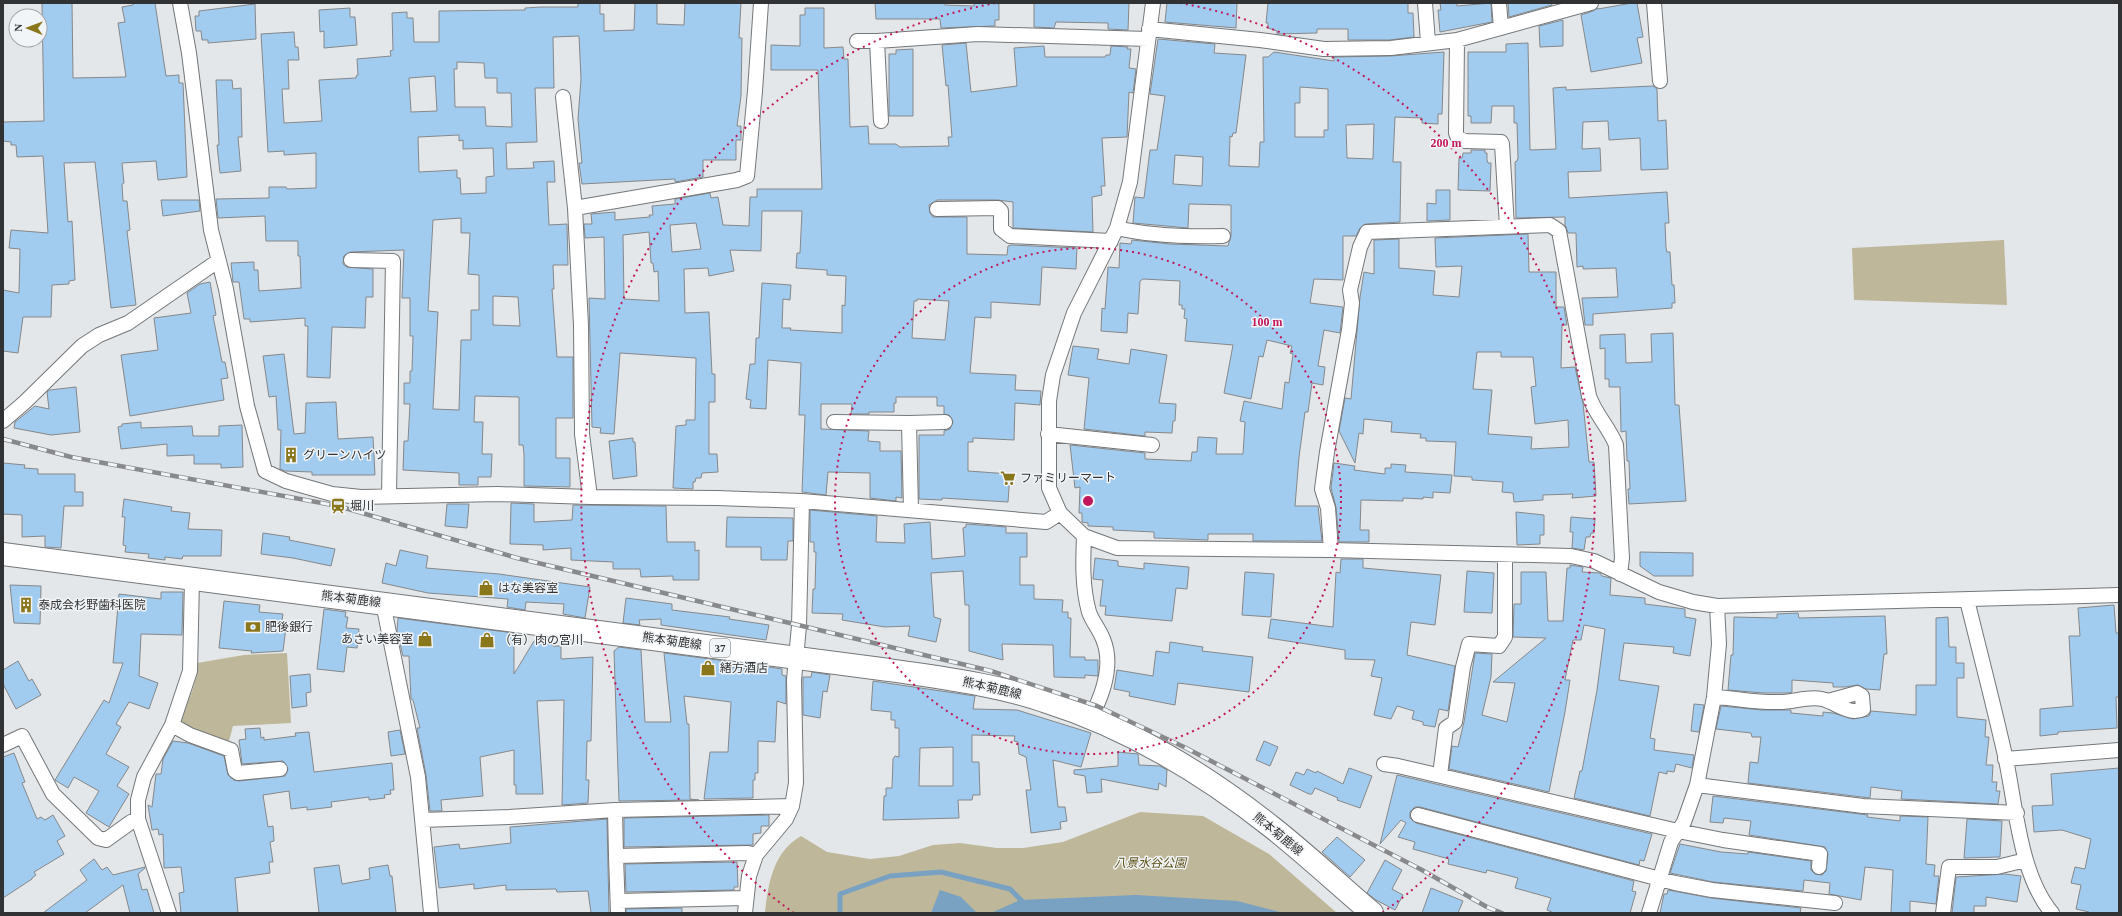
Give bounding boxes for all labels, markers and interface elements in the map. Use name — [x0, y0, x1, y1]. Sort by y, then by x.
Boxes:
north arrow — [8, 8, 48, 48]
text: N — [12, 24, 24, 32]
text: 200 m — [1431, 136, 1462, 150]
text: 100 m — [1252, 315, 1283, 329]
building icon: グリーンハイツ — [282, 446, 300, 464]
place label: グリーンハイツ — [303, 448, 386, 462]
supermarket icon: ファミリーマート — [999, 469, 1017, 487]
place label: ファミリーマート — [1020, 471, 1116, 485]
centre of rings — [1081, 494, 1095, 508]
station icon: 堀川 — [329, 497, 347, 515]
place label: 堀川 — [350, 499, 374, 513]
shop icon: はな美容室 — [477, 579, 495, 597]
place label: はな美容室 — [498, 581, 558, 595]
street label: 熊本菊鹿線 — [320, 588, 382, 610]
building icon: 泰成会杉野歯科医院 — [17, 596, 35, 614]
place label: 泰成会杉野歯科医院 — [38, 598, 146, 612]
bank icon: 肥後銀行 — [244, 618, 262, 636]
place label: 肥後銀行 — [265, 620, 313, 634]
shop icon: あさい美容室 — [416, 630, 434, 648]
street label: 熊本菊鹿線 — [641, 630, 703, 652]
shop icon: （有）肉の宮川 — [478, 631, 496, 649]
place label: あさい美容室 — [341, 632, 413, 646]
place label: （有）肉の宮川 — [499, 633, 583, 647]
road number: 37 — [710, 639, 730, 657]
shop icon: 緒方酒店 — [699, 659, 717, 677]
place label: 緒方酒店 — [720, 661, 768, 675]
street label: 熊本菊鹿線 — [961, 674, 1023, 702]
street label: 熊本菊鹿線 — [1250, 810, 1306, 858]
park label: 八景水谷公園 — [1114, 856, 1188, 870]

